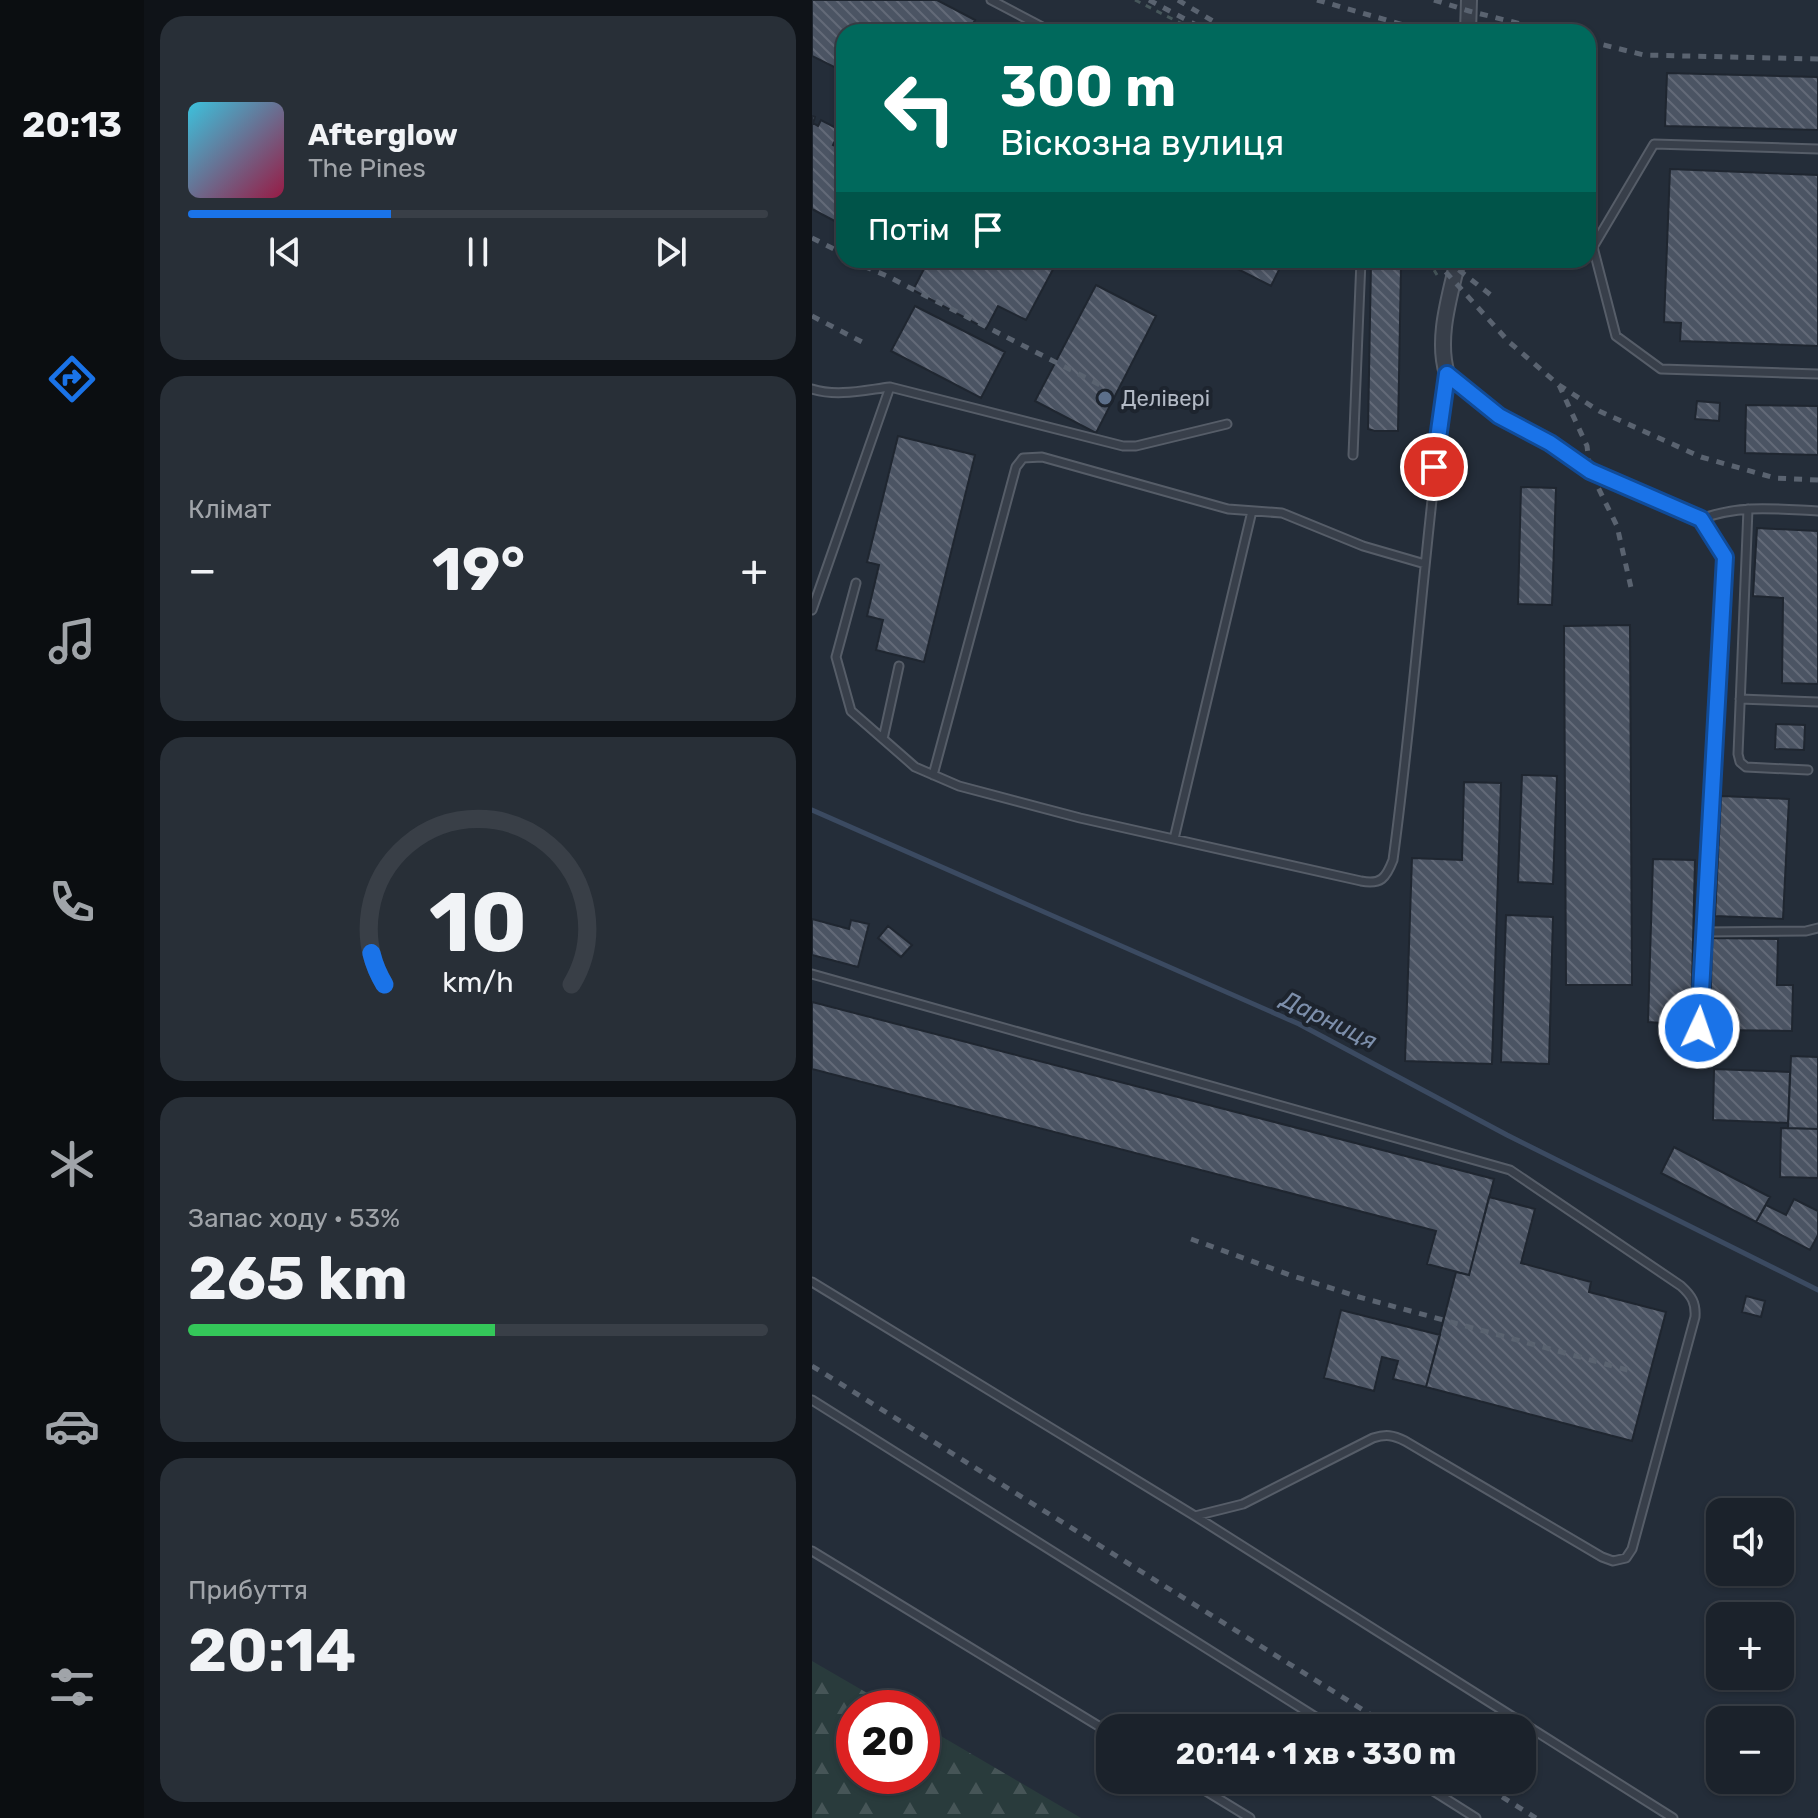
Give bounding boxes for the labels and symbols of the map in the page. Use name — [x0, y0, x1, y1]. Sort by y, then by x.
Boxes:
place label: Делівері — [1121, 385, 1210, 412]
marker: Делівері — [1096, 389, 1114, 407]
pin — [1400, 433, 1468, 501]
water label: Дарниця — [1275, 984, 1381, 1055]
position arrow — [1657, 986, 1741, 1070]
speed limit sign: 20 — [836, 1690, 940, 1794]

